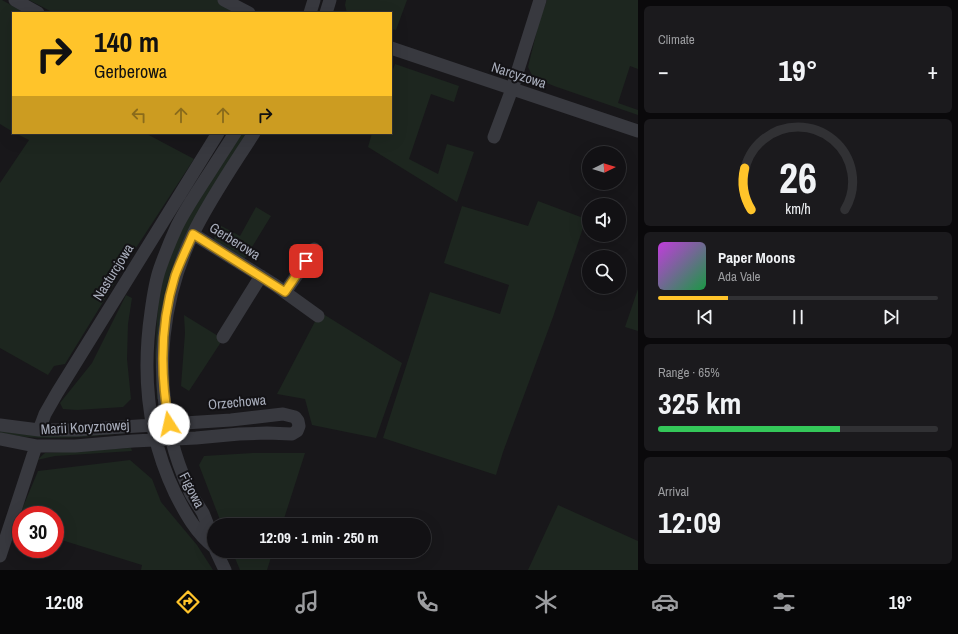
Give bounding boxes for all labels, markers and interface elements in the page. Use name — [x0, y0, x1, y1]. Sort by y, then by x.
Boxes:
text: 140 m — [94, 23, 159, 61]
icon: right — [28, 28, 80, 80]
text: Climate — [658, 31, 695, 48]
text: 19° — [778, 50, 818, 90]
text: − — [658, 56, 669, 86]
text: + — [927, 56, 938, 86]
street label: Narcyzowa — [489, 58, 549, 93]
text: Gerberowa — [94, 59, 167, 84]
icon: left — [128, 104, 150, 126]
icon: ahead — [170, 104, 192, 126]
icon: ahead — [212, 104, 234, 126]
icon: right — [254, 104, 276, 126]
north arrow — [582, 146, 626, 190]
map controls — [582, 146, 626, 294]
text: 26 — [779, 150, 817, 206]
button: sound — [582, 198, 626, 242]
text: km/h — [785, 199, 811, 218]
street label: Gerberowa — [206, 218, 264, 264]
street label: Nasturcjowa — [89, 240, 138, 304]
pin — [289, 244, 323, 278]
text: Paper Moons — [718, 247, 795, 268]
icon: arrive — [295, 250, 317, 272]
button: search — [582, 250, 626, 294]
text: Ada Vale — [718, 268, 760, 285]
icon: previous — [694, 306, 716, 328]
icon: pause — [787, 306, 809, 328]
icon: next — [880, 306, 902, 328]
text: Range · 65% — [658, 364, 720, 381]
text: 325 km — [658, 383, 741, 423]
street label: Orzechowa — [207, 390, 267, 413]
position arrow — [148, 403, 190, 445]
street label: Marii Koryznowej — [40, 416, 130, 438]
street label: Figowa — [175, 469, 209, 511]
text: Arrival — [658, 483, 689, 500]
text: 12:09 — [658, 502, 721, 542]
speed limit sign: 30 — [12, 506, 64, 558]
text: 12:09 · 1 min · 250 m — [260, 527, 378, 548]
icon: directions — [174, 588, 202, 616]
icon: music — [293, 588, 321, 616]
icon: phone — [413, 588, 441, 616]
icon: climate — [532, 588, 560, 616]
icon: car — [651, 588, 679, 616]
icon: filters — [770, 588, 798, 616]
text: 12:08 — [46, 590, 83, 615]
text: 19° — [889, 590, 912, 615]

